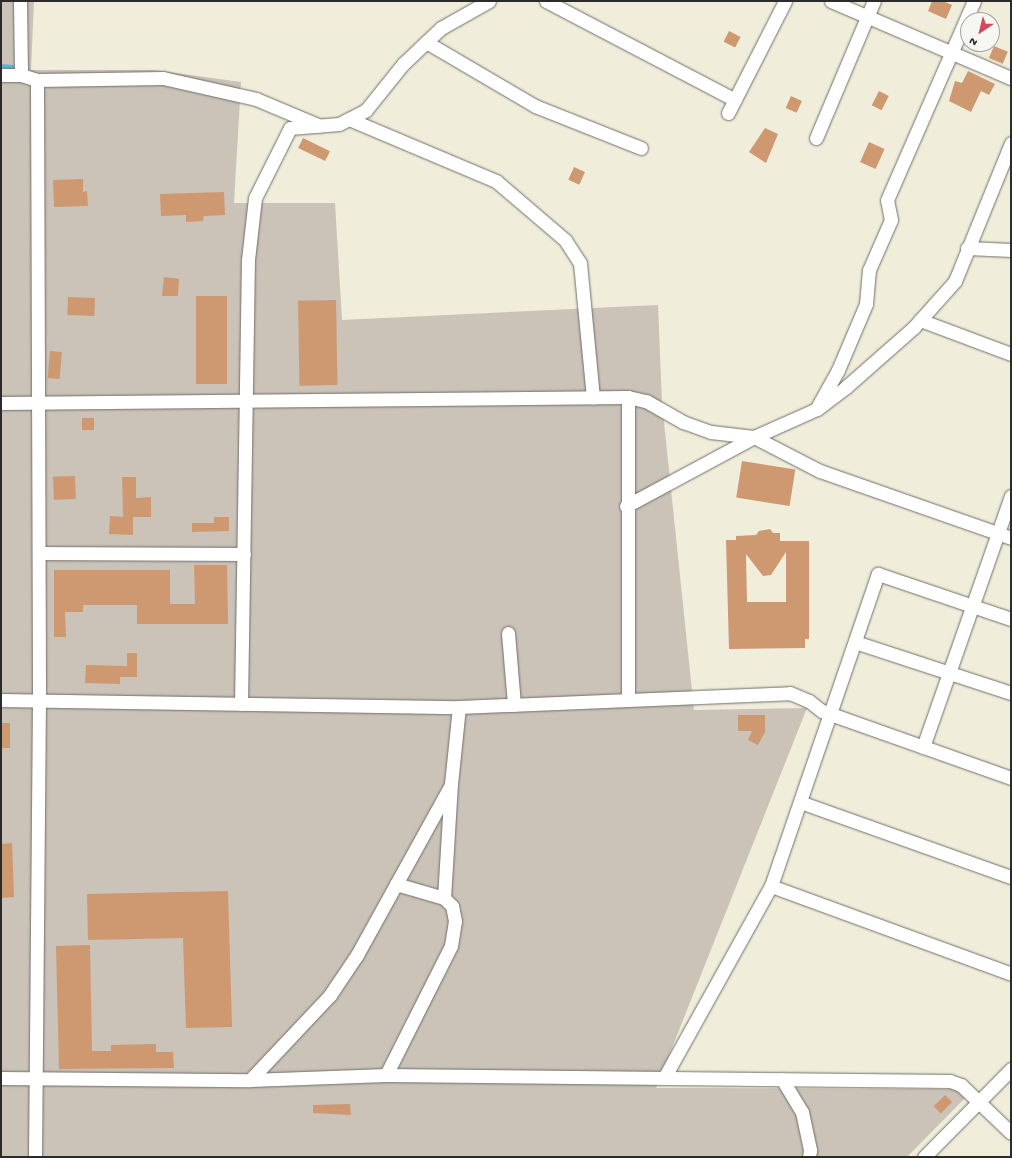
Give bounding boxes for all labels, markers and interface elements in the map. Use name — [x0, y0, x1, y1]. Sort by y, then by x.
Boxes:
north arrow — [960, 12, 1000, 52]
text: N — [967, 34, 980, 48]

